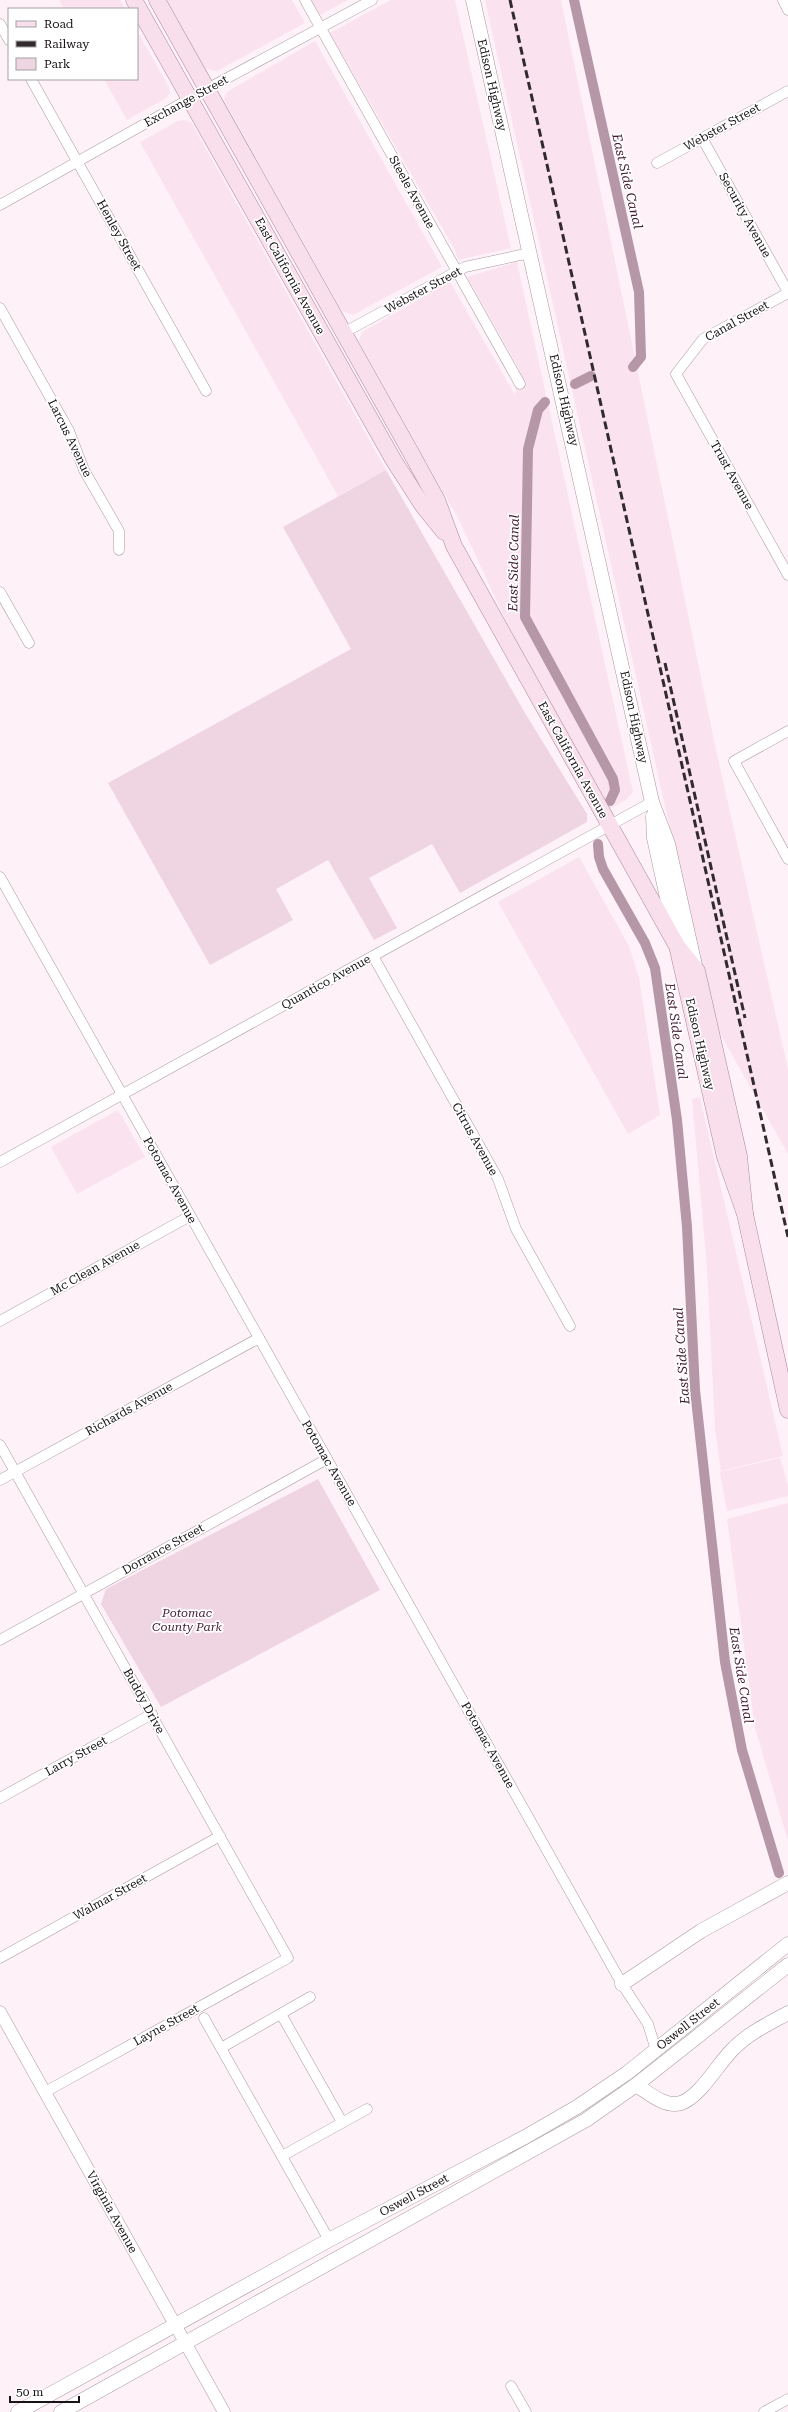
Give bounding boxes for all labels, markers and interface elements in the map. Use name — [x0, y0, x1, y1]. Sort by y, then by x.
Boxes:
legend — [8, 8, 138, 80]
text: Road — [44, 17, 74, 31]
text: Railway — [44, 37, 90, 51]
street label: Edison Highway — [475, 37, 510, 133]
text: Park — [44, 57, 71, 71]
street label: Exchange Street — [142, 72, 231, 130]
street label: Webster Street — [681, 100, 763, 154]
water label: East Side Canal — [609, 131, 646, 230]
street label: Steele Avenue — [386, 153, 438, 231]
street label: Security Avenue — [716, 170, 774, 260]
street label: Henley Street — [94, 197, 144, 273]
street label: East California Avenue — [252, 215, 328, 337]
street label: Webster Street — [382, 264, 464, 316]
street label: Canal Street — [703, 298, 772, 344]
street label: Edison Highway — [547, 352, 582, 448]
street label: Larcus Avenue — [45, 397, 95, 480]
street label: Trust Avenue — [707, 438, 757, 512]
water label: East Side Canal — [505, 514, 522, 613]
street label: Edison Highway — [617, 669, 651, 766]
street label: East California Avenue — [535, 699, 611, 821]
street label: Quantico Avenue — [279, 952, 373, 1012]
water label: East Side Canal — [662, 981, 691, 1080]
street label: Edison Highway — [683, 996, 718, 1092]
street label: Citrus Avenue — [449, 1100, 501, 1178]
street label: Potomac Avenue — [140, 1134, 200, 1226]
street label: Mc Clean Avenue — [48, 1237, 143, 1298]
water label: East Side Canal — [671, 1307, 692, 1406]
street label: Richards Avenue — [83, 1379, 175, 1439]
street label: Potomac Avenue — [299, 1418, 359, 1509]
street label: Dorrance Street — [120, 1520, 207, 1577]
park label: Potomac County Park — [152, 1606, 223, 1634]
water label: East Side Canal — [726, 1625, 757, 1724]
street label: Buddy Drive — [120, 1666, 168, 1736]
street label: Potomac Avenue — [458, 1699, 518, 1791]
street label: Larry Street — [43, 1733, 110, 1779]
street label: Walmar Street — [71, 1871, 150, 1923]
street label: Oswell Street — [654, 1995, 723, 2053]
street label: Layne Street — [131, 2001, 202, 2049]
street label: Virginia Avenue — [84, 2168, 141, 2256]
street label: Oswell Street — [377, 2171, 451, 2219]
scale bar — [10, 2378, 79, 2404]
text: 50 m — [16, 2385, 43, 2399]

